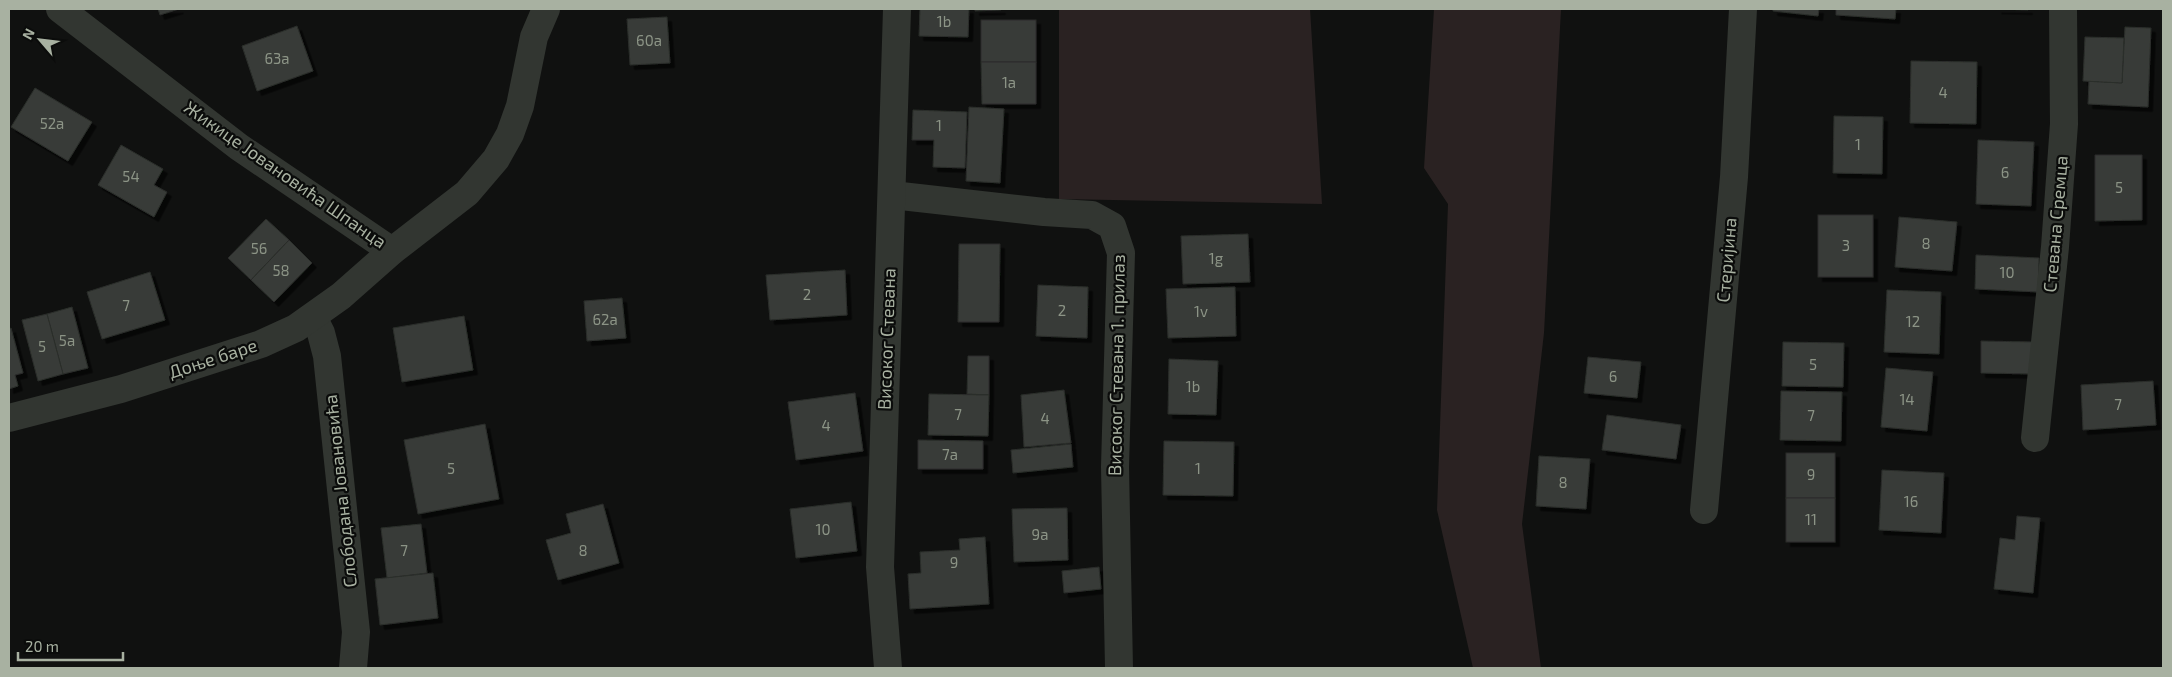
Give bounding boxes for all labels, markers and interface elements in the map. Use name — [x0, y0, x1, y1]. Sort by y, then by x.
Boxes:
house number: 1b — [937, 12, 951, 30]
north arrow — [15, 15, 65, 65]
text: N — [18, 25, 38, 42]
house number: 60a — [636, 31, 662, 49]
house number: 63a — [264, 49, 290, 67]
house number: 1a — [1002, 73, 1016, 91]
house number: 4 — [1938, 83, 1948, 101]
street label: Жикице Јовановића Шпанца — [180, 96, 391, 252]
house number: 52a — [40, 114, 64, 132]
house number: 1 — [936, 116, 942, 134]
house number: 1 — [1855, 135, 1861, 153]
street label: Стевана Сремца — [2038, 154, 2072, 293]
house number: 6 — [2001, 163, 2009, 181]
house number: 54 — [122, 167, 140, 185]
house number: 5 — [2115, 178, 2123, 196]
street label: Стеријина — [1711, 216, 1741, 303]
house number: 8 — [1921, 234, 1931, 252]
house number: 3 — [1842, 236, 1850, 254]
house number: 56 — [251, 239, 267, 257]
house number: 1g — [1209, 249, 1224, 267]
street label: Високог Стевана 1. прилаз — [1103, 254, 1129, 476]
house number: 58 — [272, 261, 290, 279]
house number: 10 — [1999, 263, 2015, 281]
street label: Високог Стевана — [873, 268, 899, 410]
house number: 2 — [803, 285, 811, 303]
house number: 7 — [122, 296, 130, 314]
house number: 2 — [1058, 301, 1066, 319]
house number: 1v — [1194, 302, 1208, 320]
house number: 62a — [592, 310, 618, 328]
house number: 12 — [1906, 312, 1920, 330]
house number: 5a — [59, 331, 75, 349]
street label: Доње баре — [166, 333, 260, 383]
house number: 5 — [38, 337, 46, 355]
house number: 5 — [1809, 355, 1817, 373]
house number: 6 — [1609, 367, 1617, 385]
house number: 1b — [1186, 377, 1200, 395]
house number: 14 — [1899, 390, 1915, 408]
street label: Слободана Јовановића — [319, 393, 361, 589]
house number: 7 — [2114, 395, 2122, 413]
house number: 7 — [954, 405, 962, 423]
house number: 7 — [1807, 406, 1815, 424]
house number: 4 — [1040, 409, 1050, 427]
house number: 4 — [821, 416, 831, 434]
house number: 7a — [942, 445, 958, 463]
house number: 5 — [447, 459, 455, 477]
house number: 1 — [1195, 459, 1201, 477]
house number: 9 — [1807, 465, 1815, 483]
house number: 8 — [1558, 473, 1568, 491]
house number: 16 — [1904, 492, 1918, 510]
house number: 11 — [1805, 510, 1817, 528]
house number: 10 — [815, 520, 831, 538]
house number: 9a — [1032, 525, 1048, 543]
house number: 7 — [400, 541, 408, 559]
house number: 8 — [578, 541, 588, 559]
house number: 9 — [950, 553, 958, 571]
scale bar — [18, 630, 122, 662]
text: 20 m — [25, 637, 59, 655]

